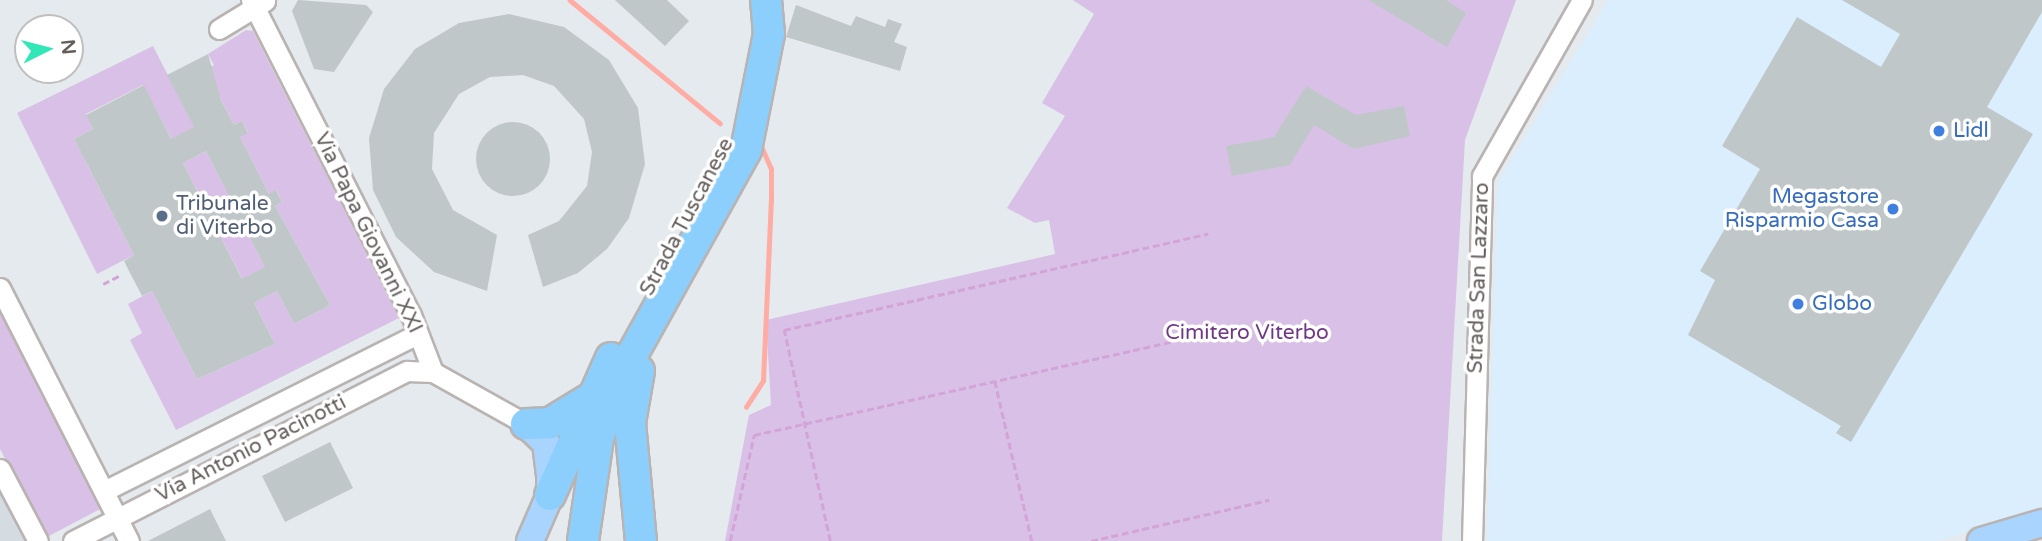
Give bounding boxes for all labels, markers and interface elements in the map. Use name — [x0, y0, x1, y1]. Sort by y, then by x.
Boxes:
north arrow — [14, 14, 84, 84]
text: N — [56, 38, 80, 56]
place label: Lidl — [1953, 118, 1989, 144]
marker: Lidl — [1931, 123, 1947, 139]
street label: Via Papa Giovanni XXI — [308, 128, 428, 338]
street label: Strada Tuscanese — [635, 134, 739, 300]
street label: Strada San Lazzaro — [1463, 182, 1495, 374]
place label: Megastore Risparmio Casa — [1725, 184, 1879, 234]
place label: Tribunale di Viterbo — [176, 191, 273, 241]
marker: Megastore Risparmio Casa — [1885, 201, 1901, 217]
marker: Tribunale di Viterbo — [154, 208, 170, 224]
place label: Globo — [1812, 291, 1872, 317]
marker: Globo — [1790, 296, 1806, 312]
park label: Cimitero Viterbo — [1165, 320, 1329, 346]
street label: Via Antonio Pacinotti — [152, 390, 350, 508]

